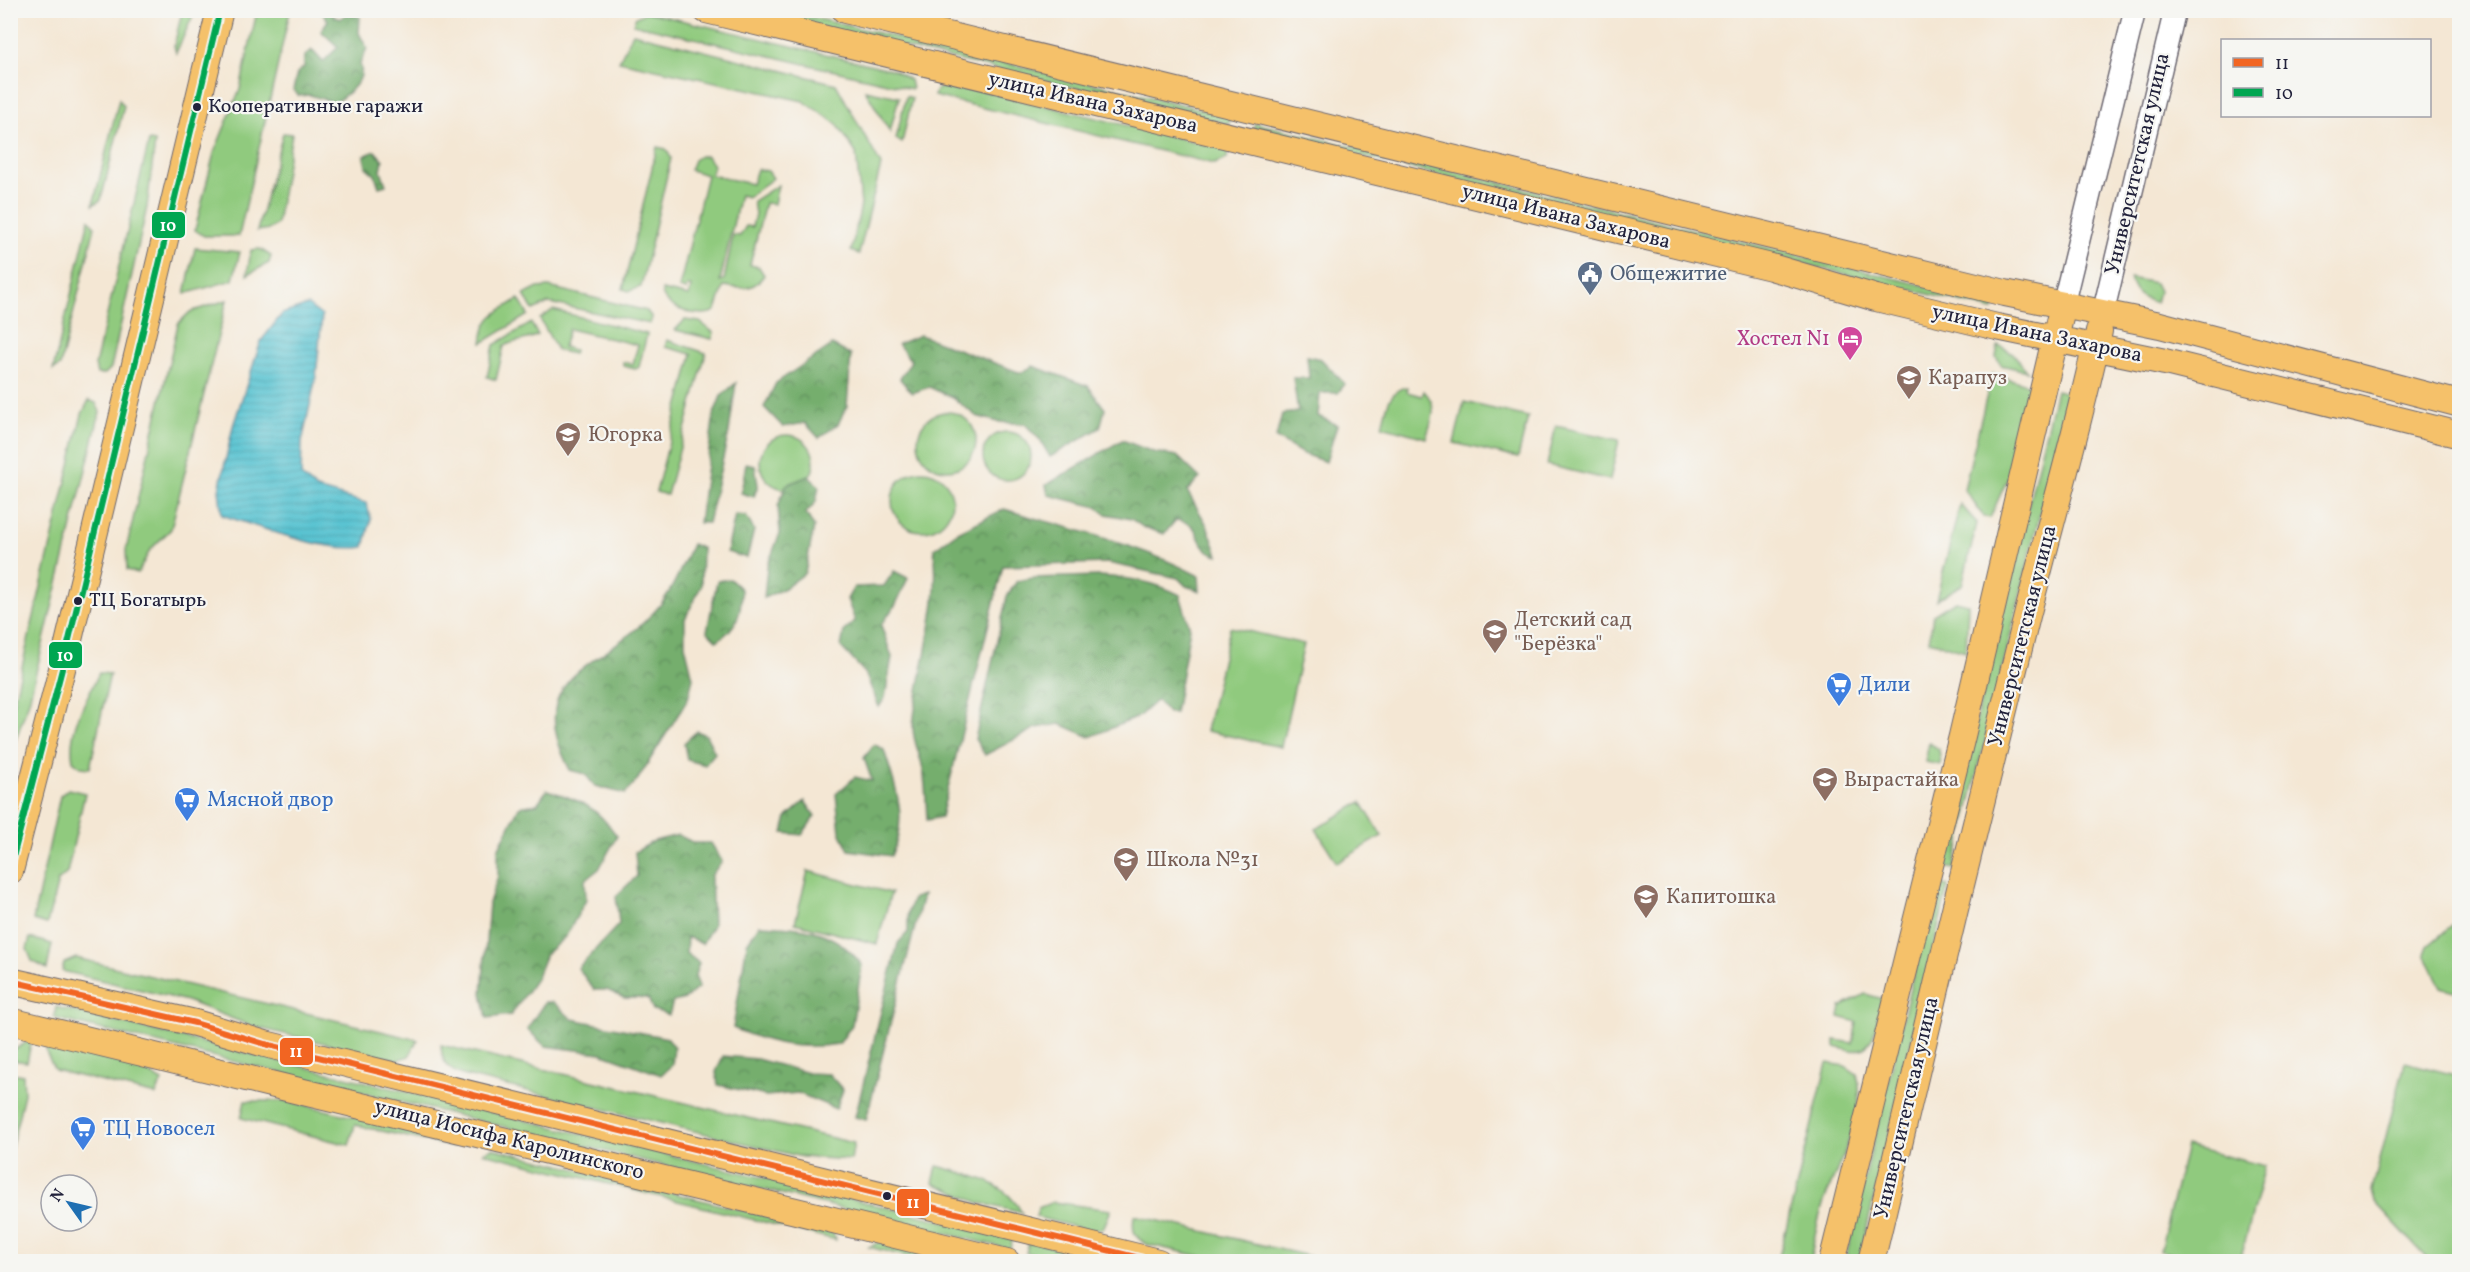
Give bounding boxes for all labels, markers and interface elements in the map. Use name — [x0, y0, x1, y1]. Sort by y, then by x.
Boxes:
legend — [2221, 39, 2431, 117]
street label: Университетская улица — [2098, 50, 2178, 278]
text: 11 — [2275, 52, 2289, 77]
street label: улица Ивана Захарова — [985, 65, 1201, 141]
text: 10 — [2275, 82, 2293, 107]
place label: Кооперативные гаражи — [208, 93, 423, 121]
marker: Кооперативные гаражи — [191, 101, 203, 113]
street label: улица Ивана Захарова — [1459, 177, 1673, 257]
line badge: 10 — [151, 211, 186, 239]
text: 10 — [160, 216, 176, 238]
public building icon: Общежитие — [1575, 259, 1605, 297]
place label: Общежитие — [1610, 260, 1727, 289]
street label: улица Ивана Захарова — [1929, 298, 2145, 370]
hotel icon: Хостел N1 — [1835, 324, 1865, 362]
place label: Хостел N1 — [1737, 325, 1830, 354]
school or university icon: Карапуз — [1894, 363, 1924, 401]
place label: Карапуз — [1928, 364, 2007, 393]
school or university icon: Югорка — [553, 420, 583, 458]
place label: Югорка — [588, 421, 663, 450]
street label: Университетская улица — [1981, 522, 2065, 750]
place label: ТЦ Богатырь — [89, 587, 206, 615]
marker: ТЦ Богатырь — [72, 595, 84, 607]
place label: Детский сад "Берёзка" — [1514, 606, 1632, 659]
school or university icon: Детский сад "Берёзка" — [1480, 617, 1510, 655]
line badge: 10 — [48, 641, 83, 669]
text: 10 — [57, 646, 73, 668]
supermarket icon: Дили — [1824, 670, 1854, 708]
place label: Дили — [1858, 671, 1910, 700]
school or university icon: Вырастайка — [1810, 765, 1840, 803]
place label: Вырастайка — [1844, 766, 1959, 795]
supermarket icon: Мясной двор — [172, 785, 202, 823]
place label: Мясной двор — [207, 786, 334, 815]
school or university icon: Школа №31 — [1111, 845, 1141, 883]
place label: Школа №31 — [1146, 846, 1259, 875]
school or university icon: Капитошка — [1631, 882, 1661, 920]
place label: Капитошка — [1666, 883, 1776, 912]
street label: Университетская улица — [1867, 994, 1947, 1222]
line badge: 11 — [279, 1037, 314, 1066]
text: 11 — [290, 1042, 302, 1064]
street label: улица Иосифа Каролинского — [371, 1092, 647, 1188]
supermarket icon: ТЦ Новосел — [68, 1114, 98, 1152]
place label: ТЦ Новосел — [103, 1115, 215, 1144]
north arrow — [39, 1173, 99, 1233]
text: N — [46, 1184, 71, 1207]
line badge: 11 — [896, 1188, 930, 1217]
unlabelled marker — [881, 1190, 893, 1202]
text: 11 — [907, 1193, 919, 1215]

